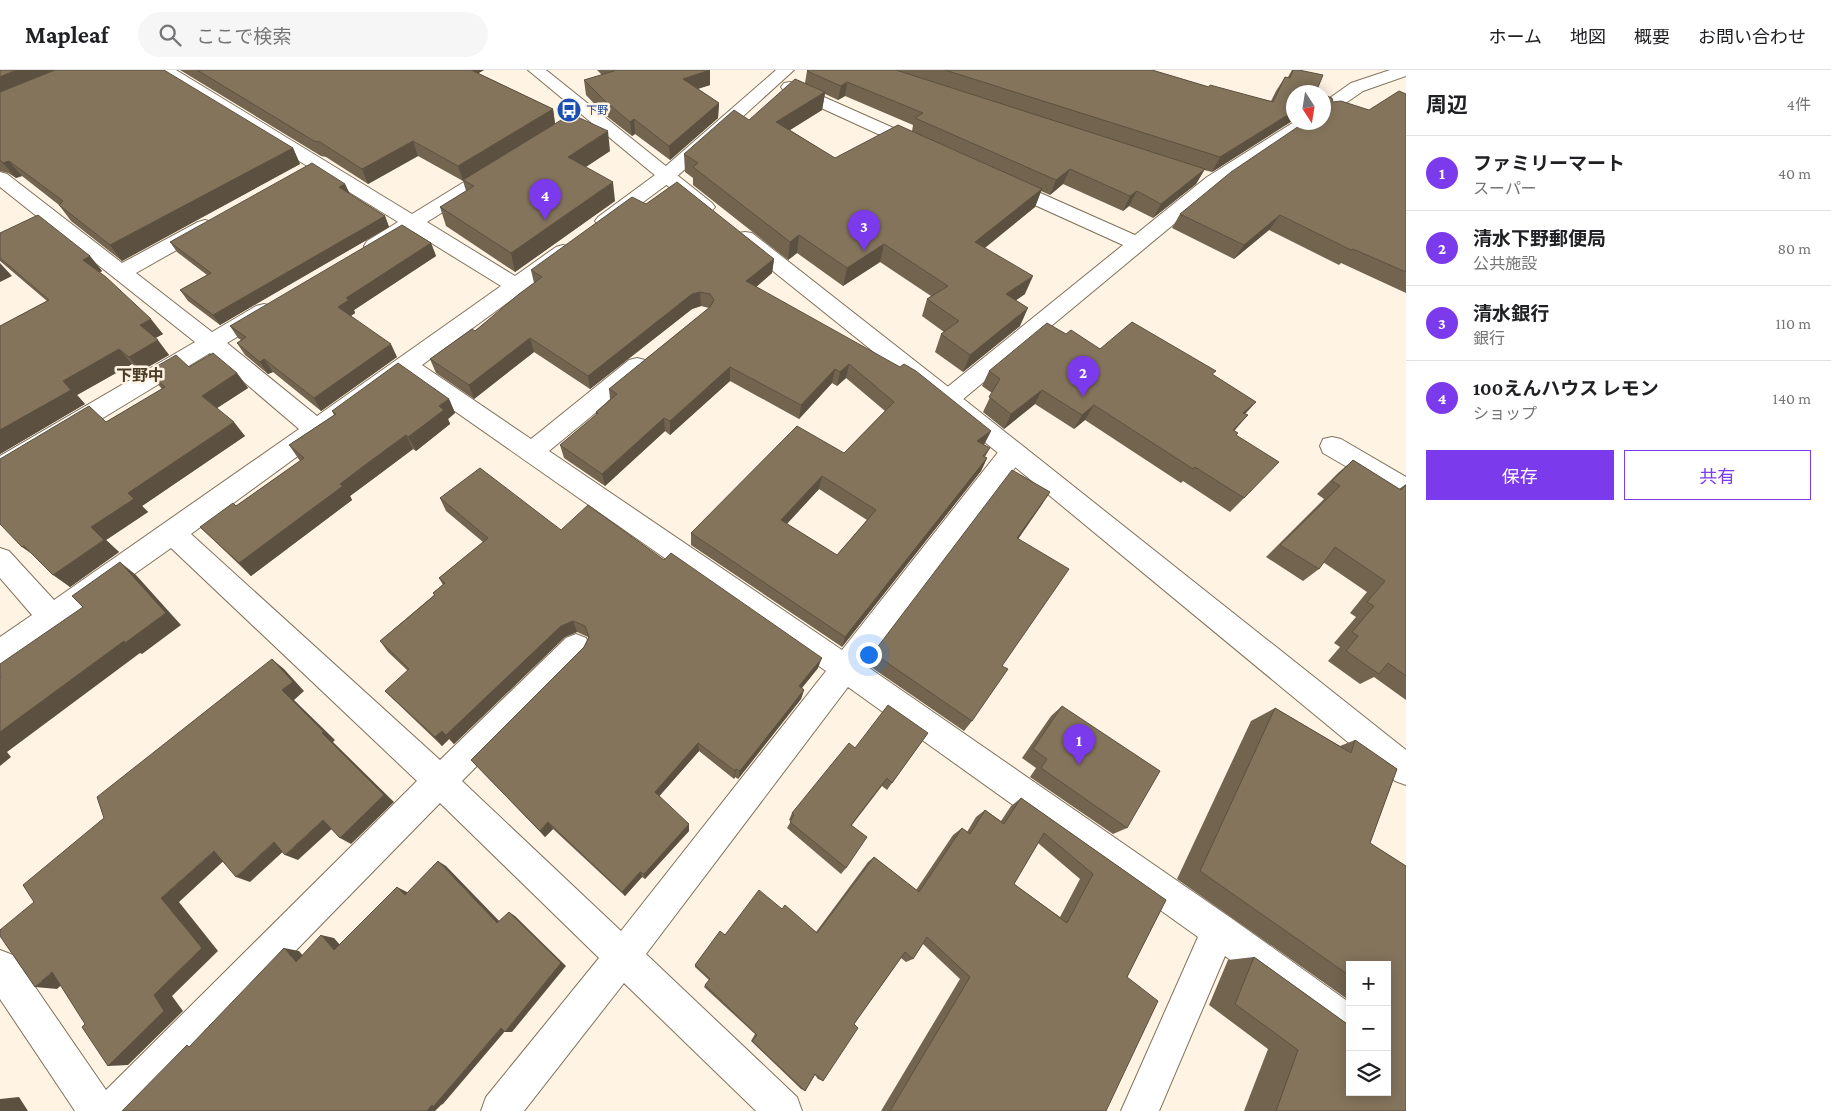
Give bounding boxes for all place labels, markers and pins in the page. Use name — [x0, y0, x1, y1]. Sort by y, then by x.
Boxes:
bus stop icon: 下野 — [556, 97, 582, 123]
place label: 下野 — [586, 104, 608, 116]
pin: 4 — [529, 179, 561, 220]
pin: 3 — [848, 210, 880, 251]
pin: 2 — [1067, 356, 1099, 397]
pin: 1 — [1063, 724, 1095, 765]

